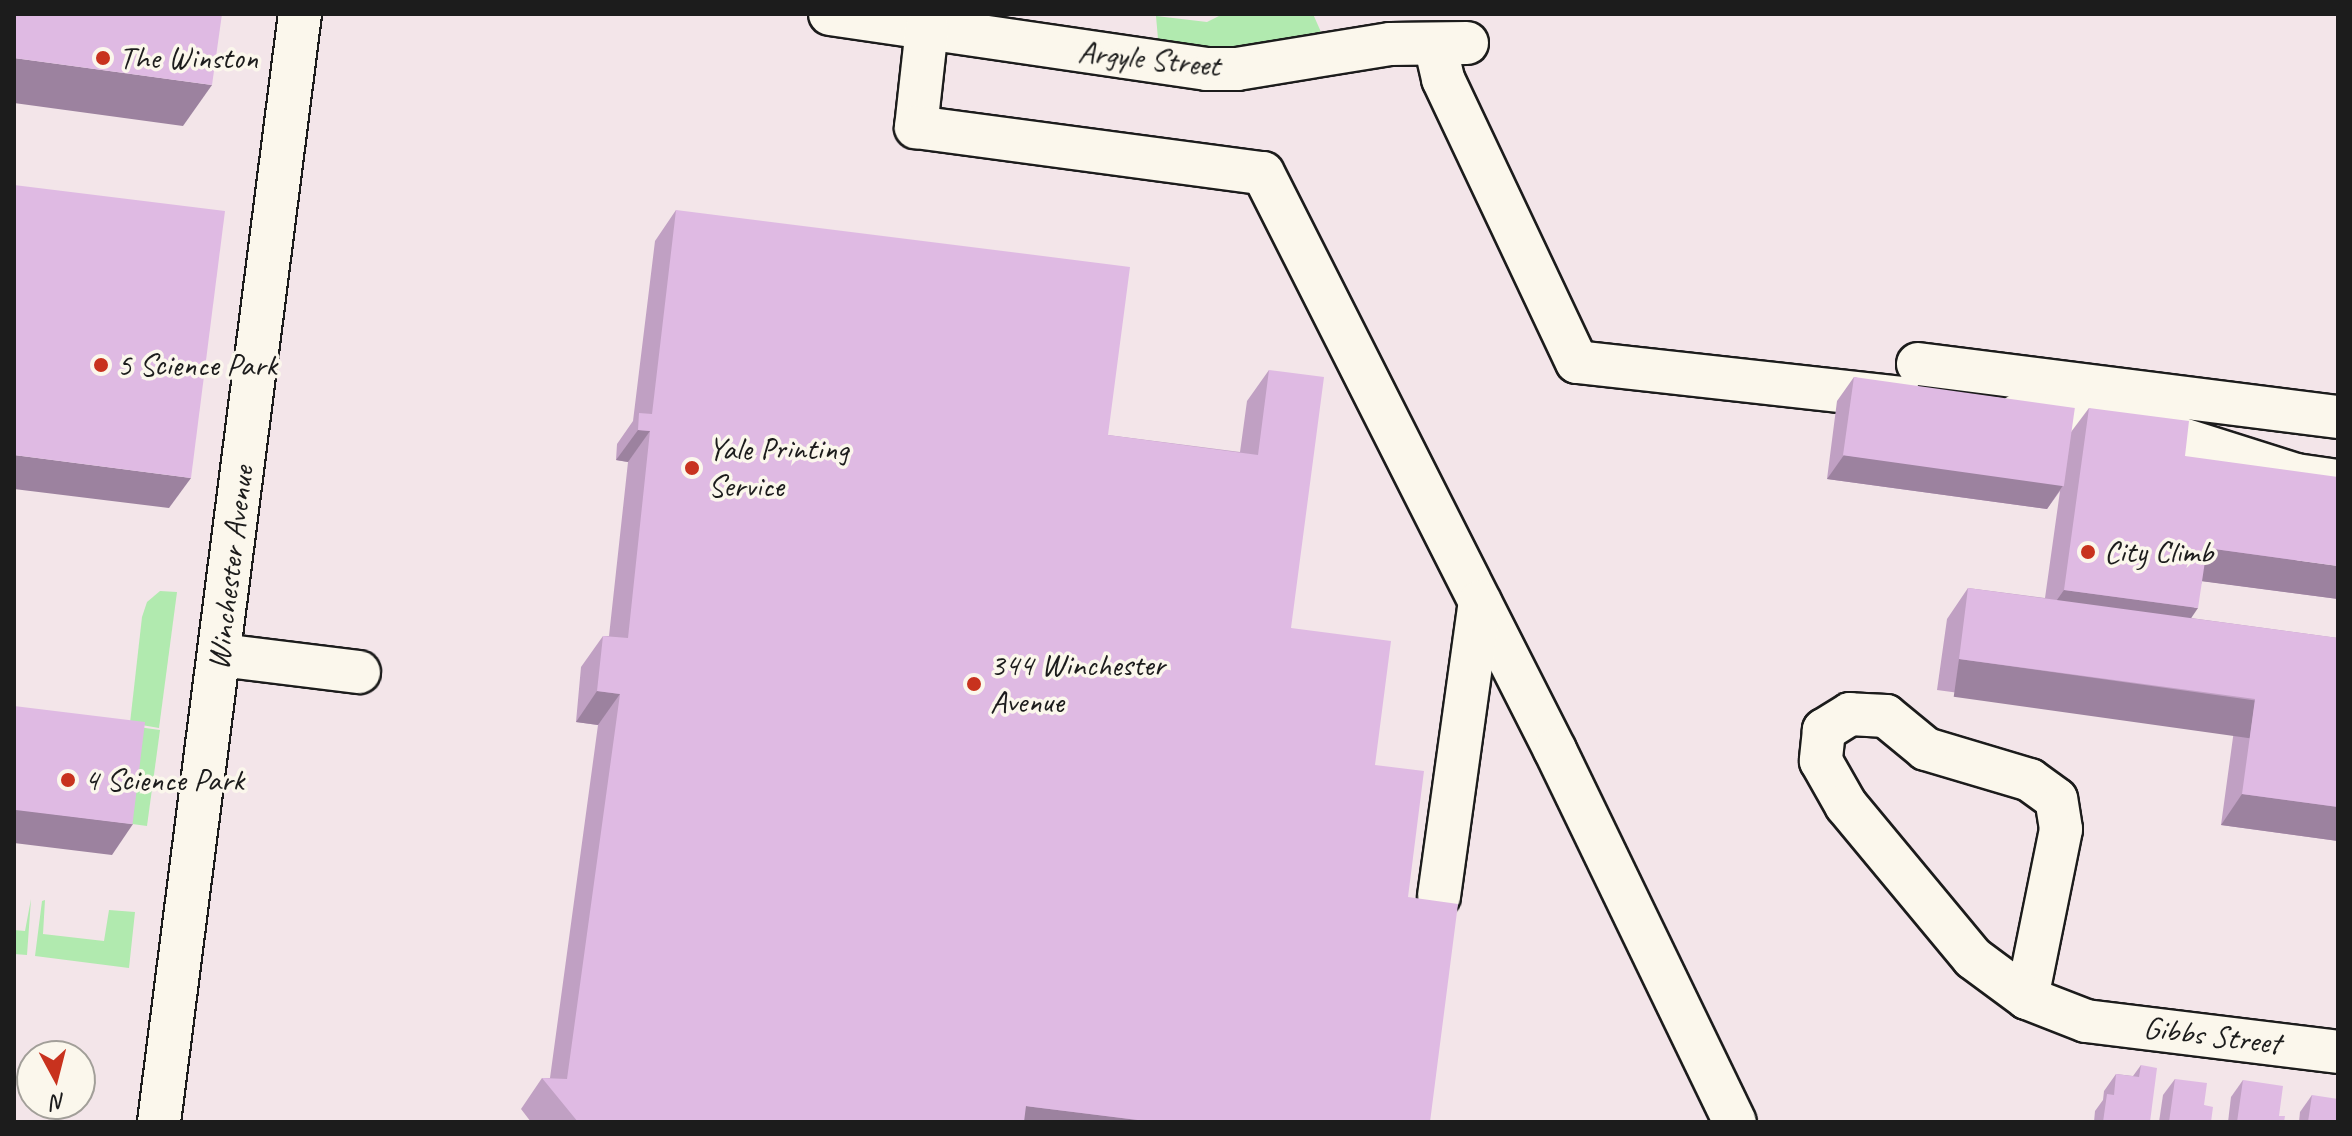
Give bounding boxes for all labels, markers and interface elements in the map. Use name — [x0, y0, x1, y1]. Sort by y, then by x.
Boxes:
street label: Argyle Street — [1076, 32, 1222, 86]
place label: The Winston — [119, 39, 259, 77]
marker: The Winston — [94, 49, 112, 67]
place label: 5 Science Park — [117, 346, 277, 384]
marker: 5 Science Park — [92, 356, 110, 374]
place label: Yale Printing Service — [708, 431, 849, 506]
marker: Yale Printing Service — [683, 459, 701, 477]
street label: Winchester Avenue — [199, 464, 263, 672]
place label: City Climb — [2104, 533, 2214, 571]
marker: City Climb — [2079, 543, 2097, 561]
place label: 344 Winchester Avenue — [990, 647, 1165, 722]
marker: 344 Winchester Avenue — [965, 675, 983, 693]
place label: 4 Science Park — [84, 761, 244, 799]
marker: 4 Science Park — [59, 771, 77, 789]
street label: Gibbs Street — [2141, 1009, 2283, 1063]
north arrow — [16, 1040, 96, 1120]
text: N — [50, 1087, 67, 1117]

